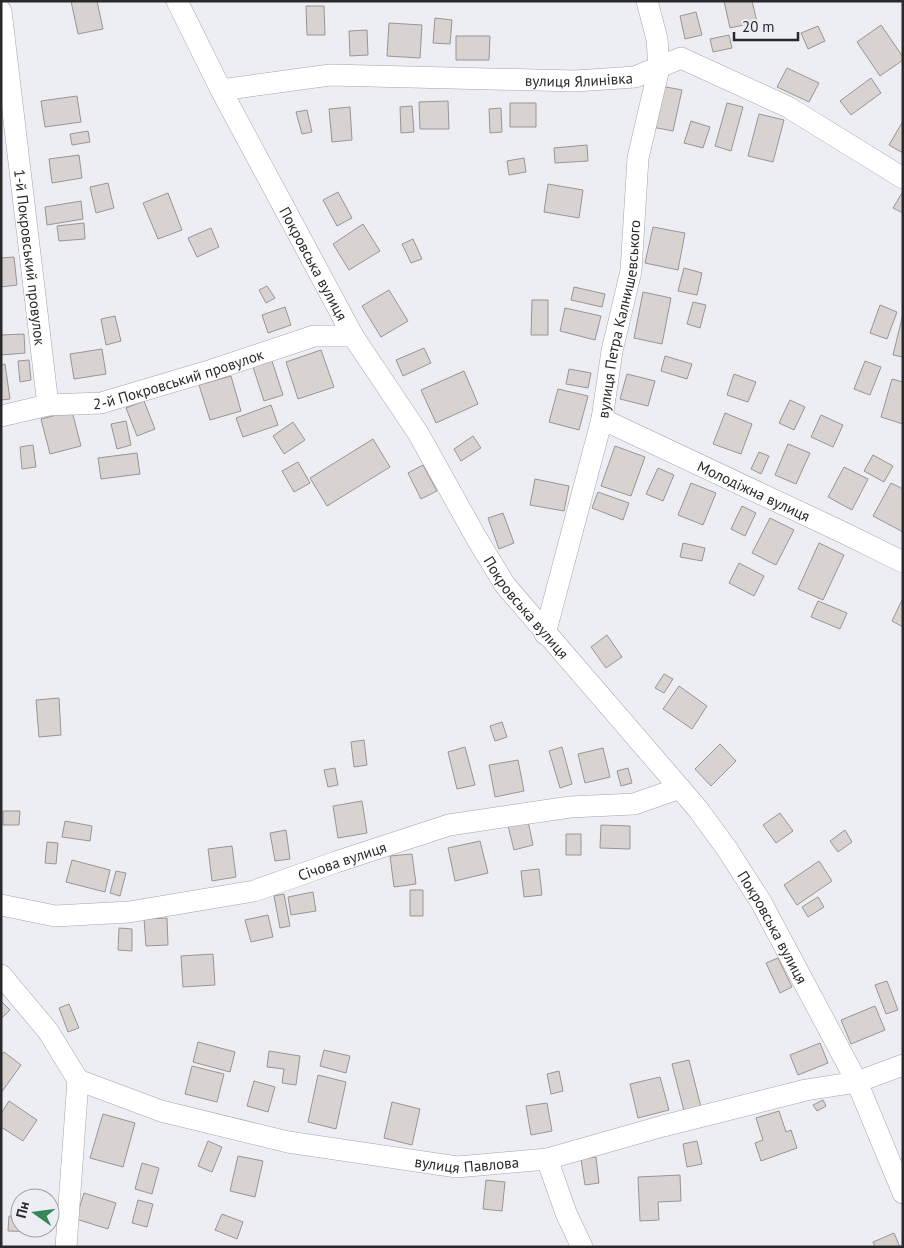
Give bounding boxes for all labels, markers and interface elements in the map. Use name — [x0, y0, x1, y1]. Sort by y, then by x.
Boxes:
scale bar — [734, 10, 798, 42]
text: 20 m — [742, 17, 775, 36]
street label: вулиця Ялинівка — [525, 68, 633, 91]
street label: 1-й Покровський провулок — [10, 168, 50, 347]
street label: Покровська вулиця — [276, 203, 352, 324]
street label: вулиця Петра Калнишевського — [593, 219, 644, 419]
street label: 2-й Покровський провулок — [93, 344, 267, 413]
street label: Молодіжна вулиця — [695, 456, 813, 525]
street label: Покровська вулиця — [480, 552, 573, 662]
street label: Січова вулиця — [295, 837, 389, 884]
street label: Покровська вулиця — [734, 867, 812, 987]
street label: вулиця Павлова — [413, 1151, 520, 1177]
north arrow — [10, 1188, 60, 1238]
text: Пн — [12, 1200, 33, 1220]

